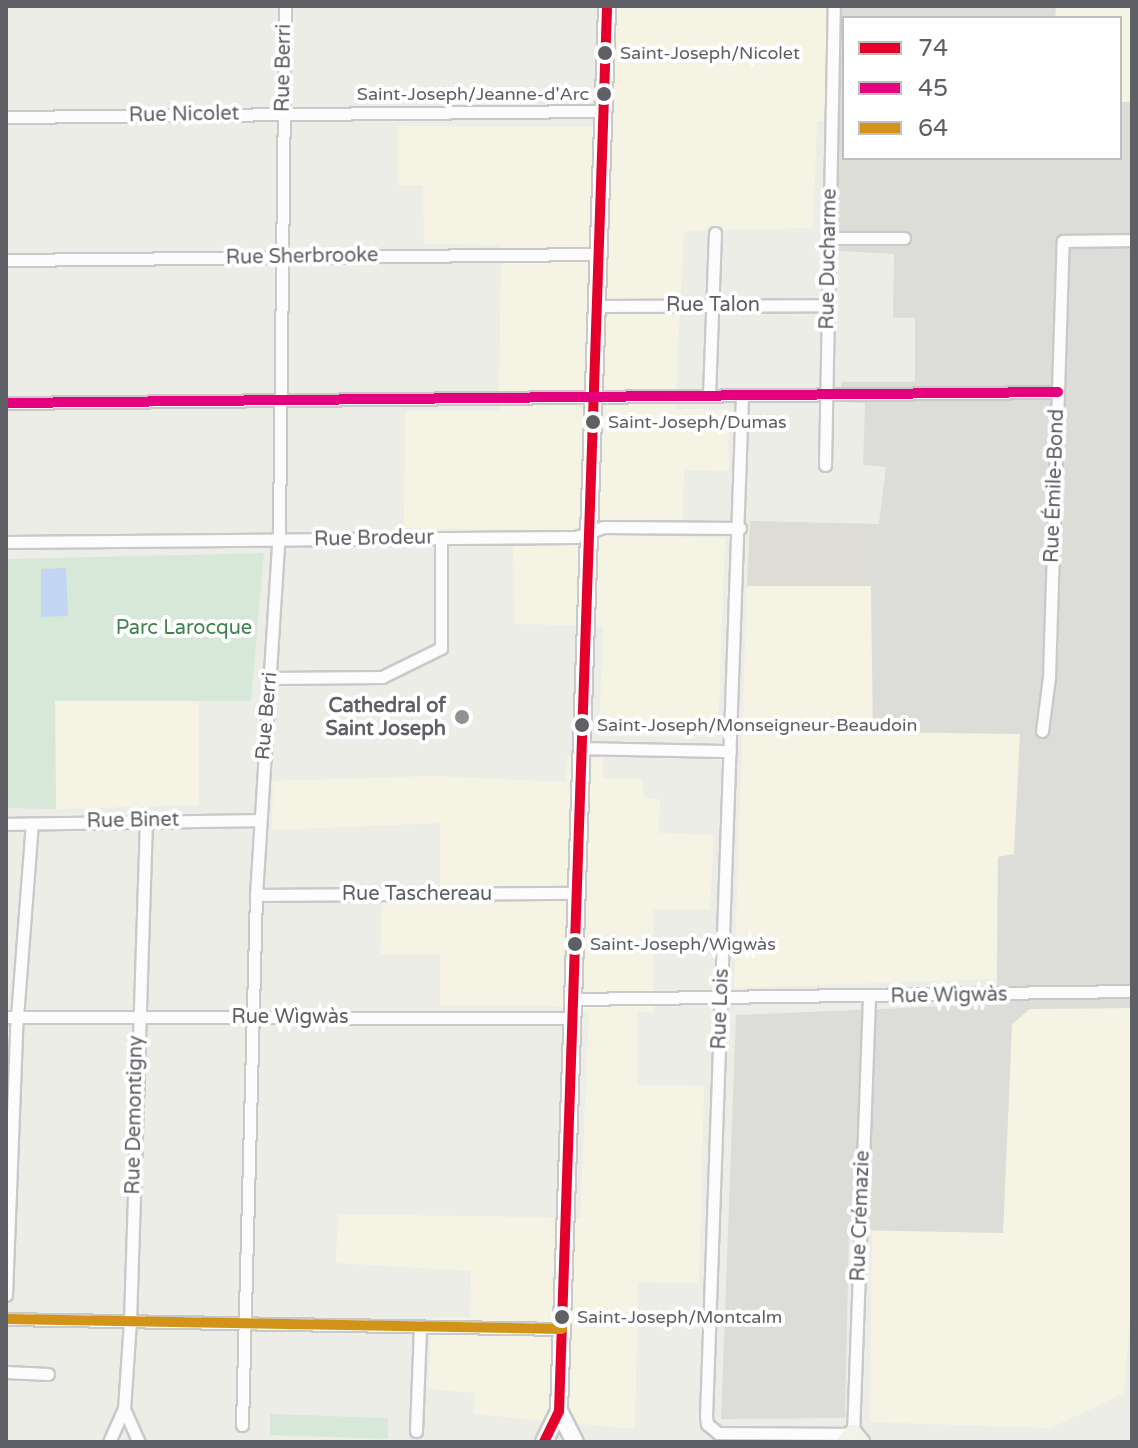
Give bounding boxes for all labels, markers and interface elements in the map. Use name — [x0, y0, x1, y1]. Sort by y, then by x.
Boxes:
legend — [842, 16, 1122, 160]
street label: Rue Berri — [271, 24, 297, 112]
text: 74 — [918, 34, 948, 63]
place label: Saint-Joseph/Nicolet — [620, 42, 800, 64]
marker: Saint-Joseph/Nicolet — [597, 45, 613, 61]
text: 45 — [918, 74, 948, 103]
place label: Saint-Joseph/Jeanne-d'Arc — [357, 83, 589, 105]
marker: Saint-Joseph/Jeanne-d'Arc — [596, 86, 612, 102]
street label: Rue Nicolet — [129, 102, 239, 128]
text: 64 — [918, 114, 948, 143]
street label: Rue Ducharme — [816, 188, 842, 330]
street label: Rue Sherbrooke — [226, 244, 378, 270]
street label: Rue Talon — [666, 293, 760, 317]
street label: Rue Émile-Bond — [1040, 409, 1070, 563]
place label: Saint-Joseph/Dumas — [608, 411, 787, 433]
marker: Saint-Joseph/Dumas — [585, 414, 601, 430]
street label: Rue Brodeur — [314, 526, 434, 552]
park label: Parc Larocque — [116, 616, 252, 640]
street label: Rue Berri — [251, 671, 283, 761]
place label: Cathedral of Saint Joseph — [325, 694, 446, 741]
marker: Cathedral of Saint Joseph — [453, 708, 471, 726]
place label: Saint-Joseph/Monseigneur-Beaudoin — [597, 714, 917, 736]
marker: Saint-Joseph/Monseigneur-Beaudoin — [574, 717, 590, 733]
street label: Rue Binet — [86, 808, 180, 834]
street label: Rue Taschereau — [342, 882, 492, 906]
place label: Saint-Joseph/Wìgwàs — [590, 933, 776, 955]
marker: Saint-Joseph/Wìgwàs — [567, 936, 583, 952]
street label: Rue Lois — [708, 968, 734, 1050]
street label: Rue Wìgwàs — [890, 983, 1008, 1009]
street label: Rue Wìgwàs — [231, 1005, 349, 1029]
street label: Rue Demontigny — [122, 1035, 148, 1195]
street label: Rue Crémazie — [847, 1150, 875, 1282]
place label: Saint-Joseph/Montcalm — [577, 1306, 782, 1328]
marker: Saint-Joseph/Montcalm — [554, 1309, 570, 1325]

